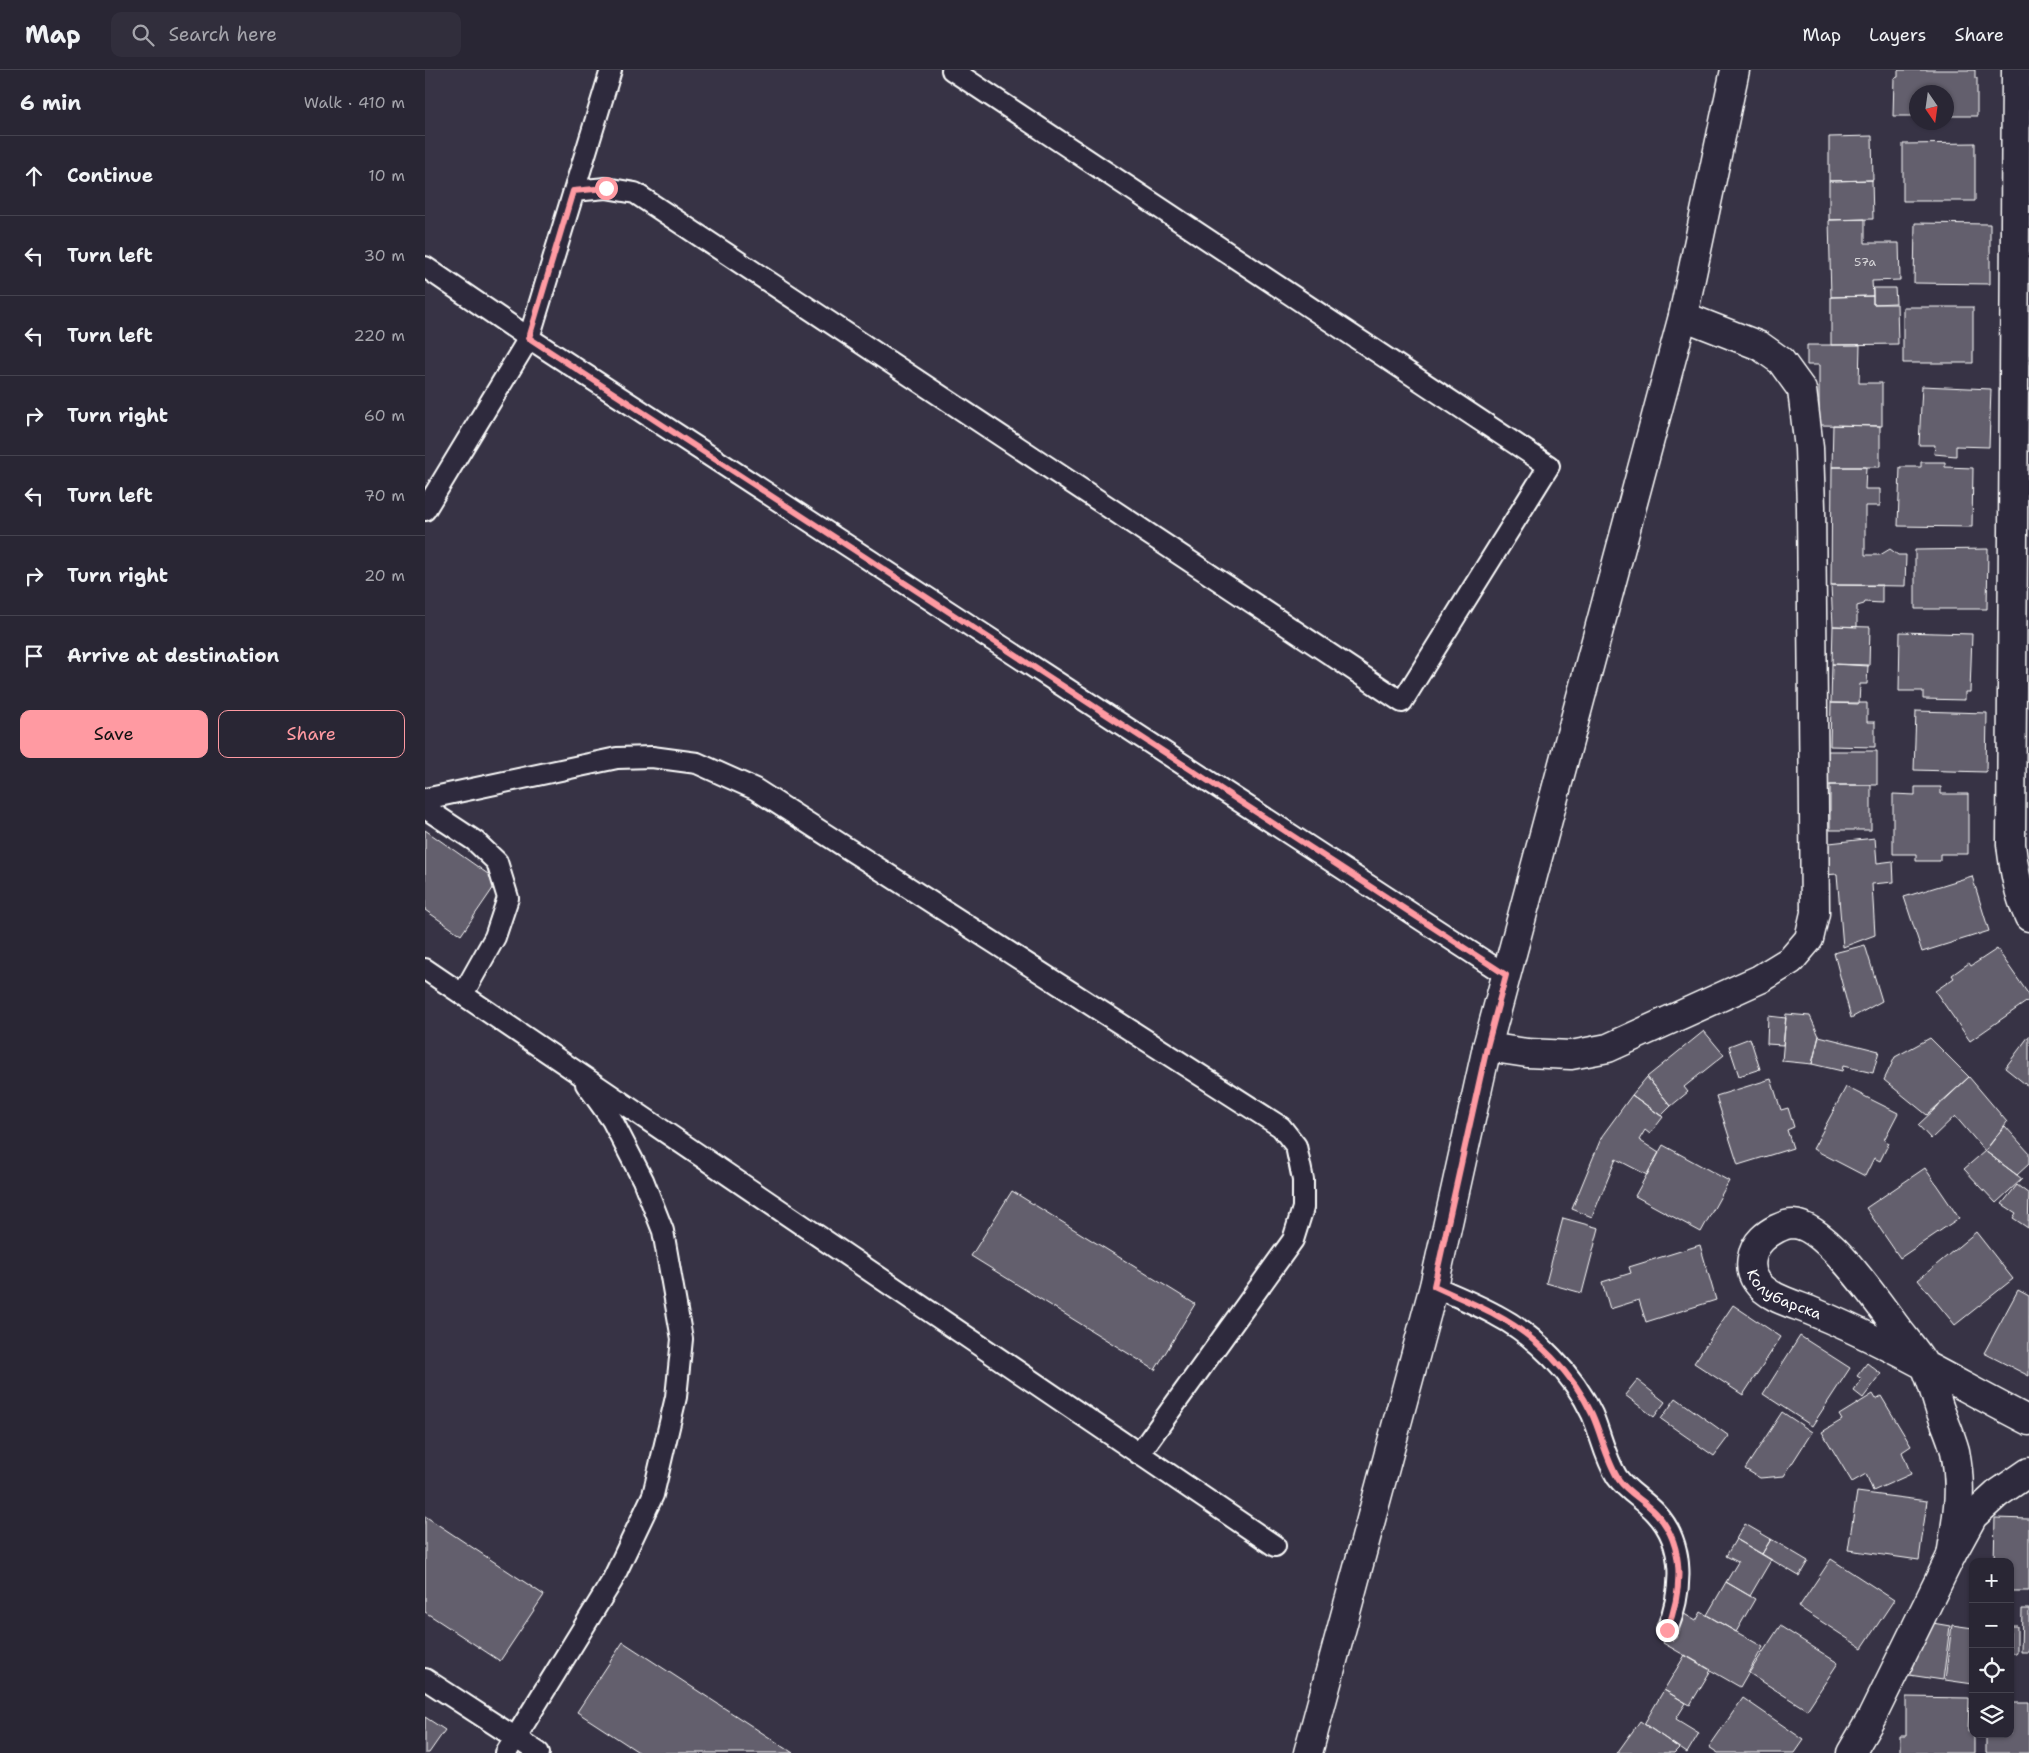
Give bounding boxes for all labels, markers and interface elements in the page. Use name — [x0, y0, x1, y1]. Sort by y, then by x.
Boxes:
search box — [111, 12, 461, 57]
text: Map — [25, 19, 81, 51]
icon: search — [129, 21, 157, 49]
text: Search here — [169, 22, 277, 47]
text: Map — [1803, 23, 1841, 47]
text: Layers — [1869, 23, 1926, 47]
text: Share — [1954, 23, 2004, 47]
north arrow — [1909, 85, 1954, 130]
text: 6 min — [20, 89, 81, 117]
text: Walk · 410 m — [304, 92, 405, 113]
icon: ahead — [20, 162, 48, 190]
text: Continue — [67, 163, 153, 188]
text: 10 m — [368, 165, 405, 186]
route start — [595, 177, 618, 200]
icon: left — [20, 242, 48, 270]
text: Turn left — [67, 243, 153, 268]
text: 30 m — [364, 245, 405, 266]
house number: 57a — [1854, 254, 1877, 270]
icon: left — [20, 322, 48, 350]
text: Turn left — [67, 323, 153, 348]
text: 220 m — [353, 325, 405, 346]
icon: right — [20, 402, 48, 430]
text: Turn right — [67, 403, 168, 428]
text: 60 m — [364, 405, 405, 426]
icon: left — [20, 482, 48, 510]
text: Turn left — [67, 483, 153, 508]
text: 70 m — [364, 485, 405, 506]
icon: right — [20, 562, 48, 590]
text: Turn right — [67, 563, 168, 588]
text: 20 m — [364, 565, 405, 586]
icon: arrive — [20, 642, 48, 670]
text: Arrive at destination — [67, 643, 279, 668]
button: Save — [20, 710, 208, 758]
button: Share — [218, 710, 405, 758]
street label: Колубарска — [1742, 1267, 1825, 1324]
map controls — [1969, 1558, 2014, 1738]
button: + — [1969, 1558, 2014, 1603]
button: − — [1969, 1603, 2014, 1648]
route end — [1656, 1619, 1679, 1642]
button: locate — [1969, 1648, 2014, 1693]
button: layers — [1969, 1693, 2014, 1738]

